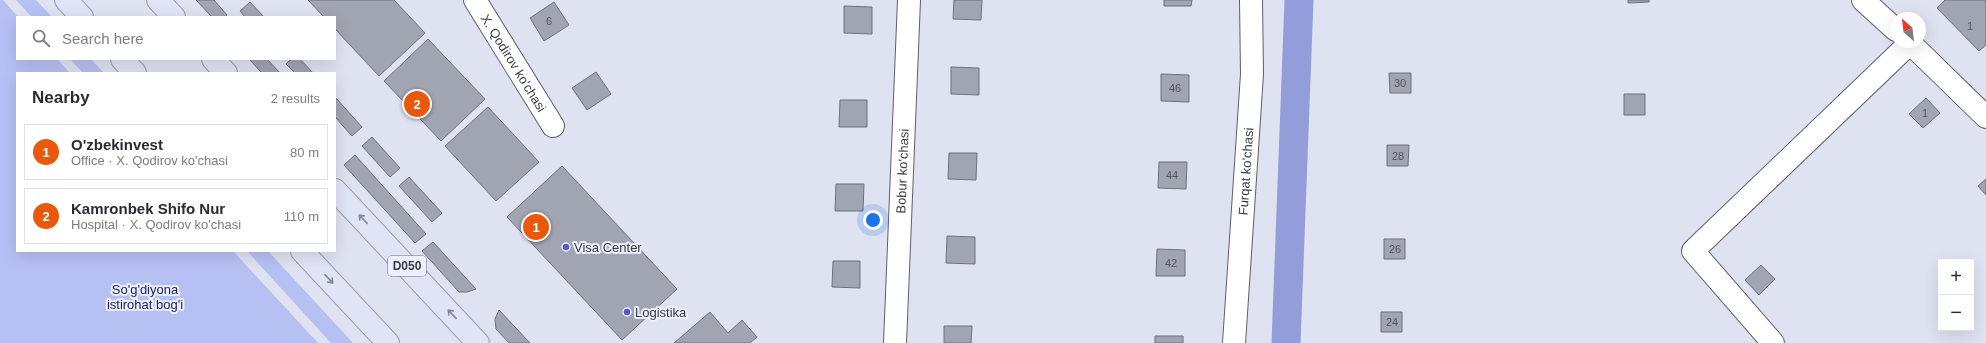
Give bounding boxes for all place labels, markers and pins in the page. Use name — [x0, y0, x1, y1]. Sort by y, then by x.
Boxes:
pin: 2 — [404, 89, 430, 119]
pin: 1 — [523, 212, 549, 242]
place label: Visa Center — [574, 240, 642, 255]
marker: Visa Center — [561, 242, 571, 252]
place label: Logistika — [635, 305, 687, 320]
marker: Logistika — [622, 307, 632, 317]

